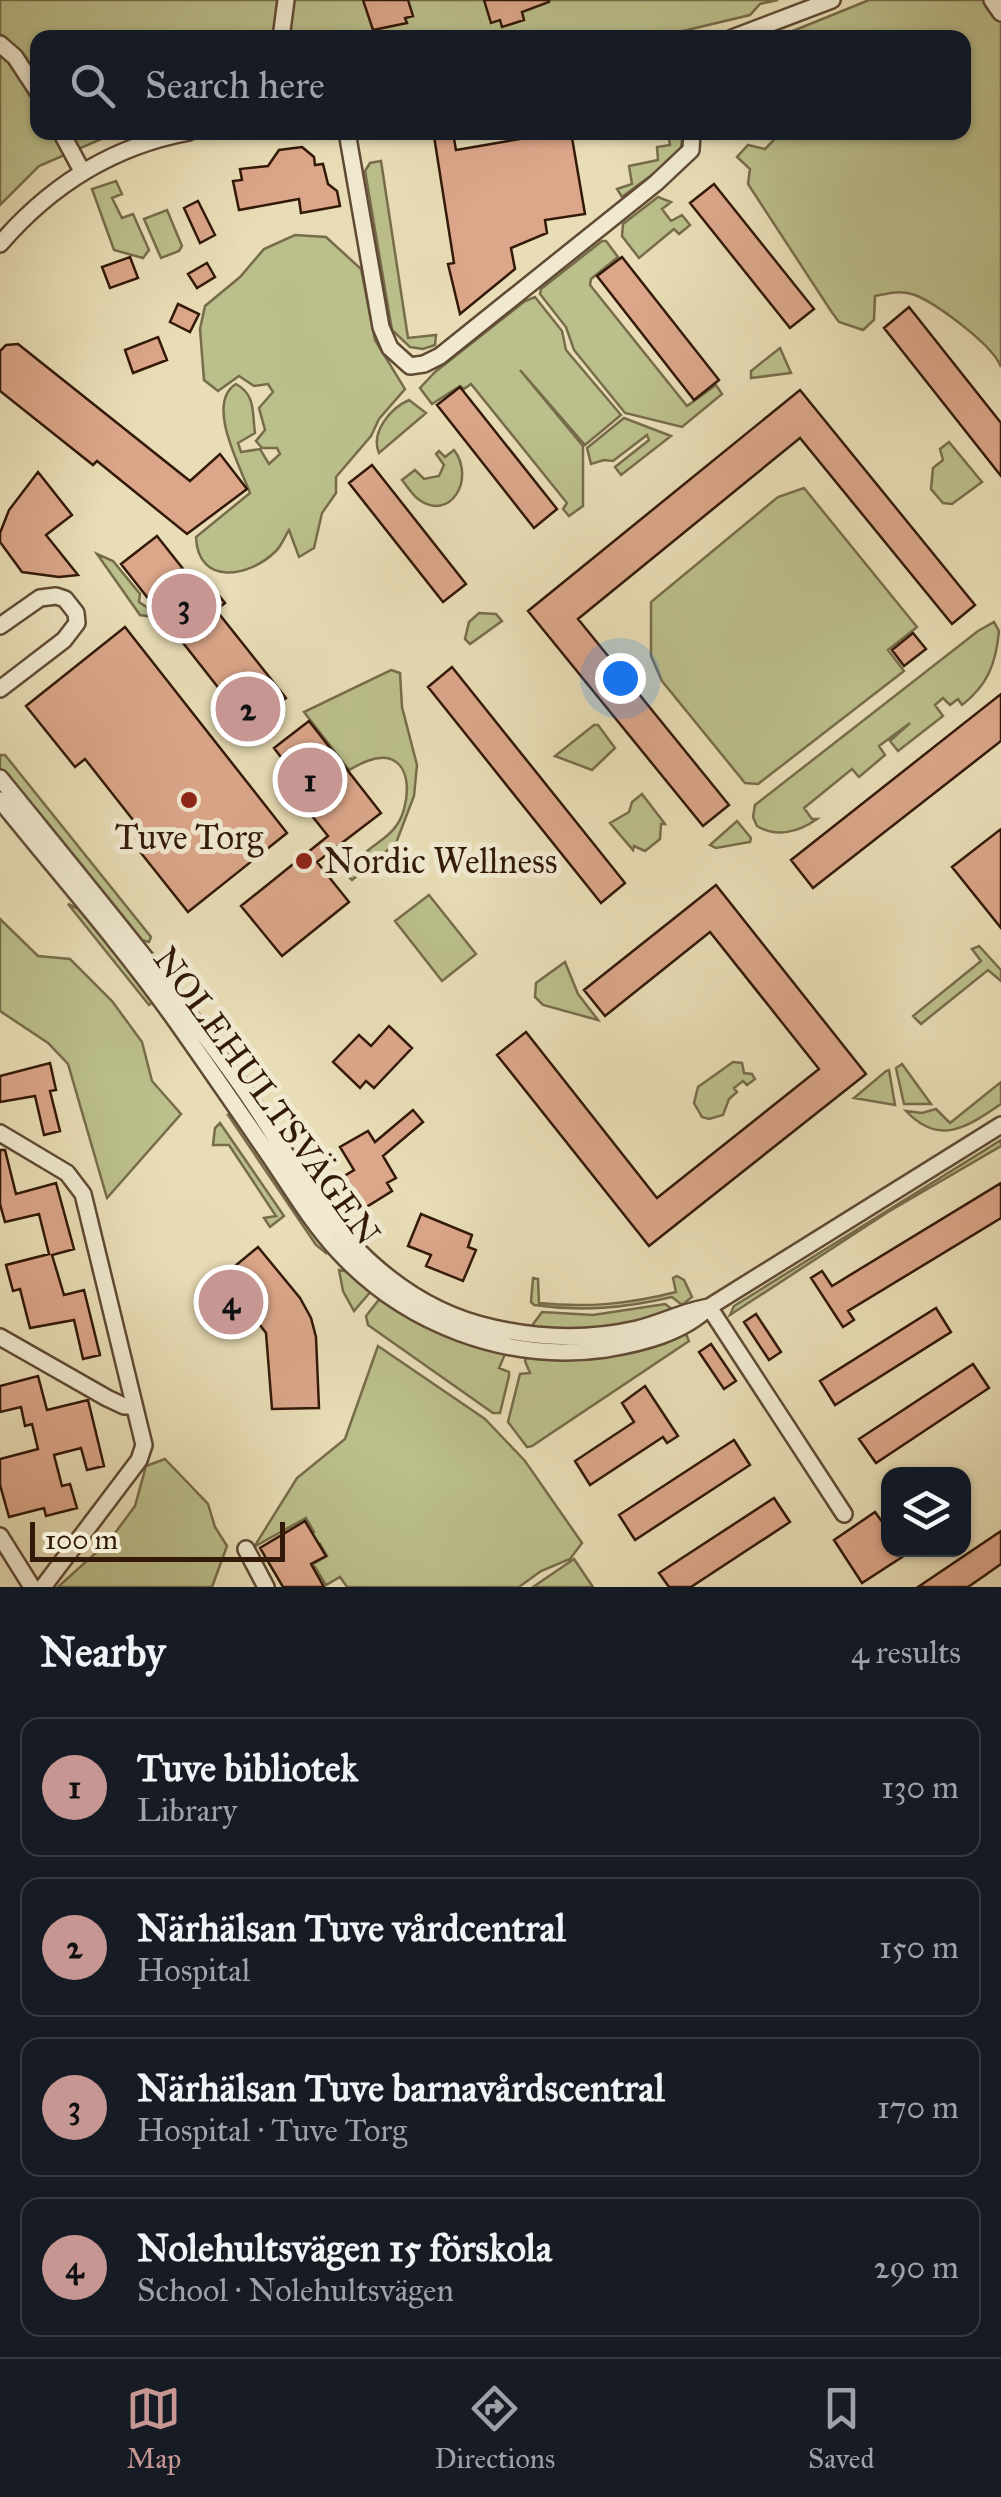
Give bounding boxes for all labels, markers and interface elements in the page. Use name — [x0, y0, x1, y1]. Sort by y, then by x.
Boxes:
search box — [30, 30, 971, 140]
icon: search — [65, 58, 120, 113]
text: Search here — [145, 62, 325, 108]
pin: 3 — [152, 568, 216, 644]
your location — [595, 653, 646, 704]
pin: 2 — [216, 672, 280, 746]
pin: 1 — [278, 742, 342, 818]
marker: Tuve Torg — [178, 789, 200, 811]
place label: Tuve Torg — [115, 816, 264, 859]
place label: Nordic Wellness — [324, 840, 558, 883]
marker: Nordic Wellness — [293, 850, 315, 872]
street label: NOLEHULTSVÄGEN — [144, 939, 389, 1254]
pin: 4 — [198, 1264, 264, 1340]
map controls — [881, 1467, 971, 1557]
button: layers — [881, 1467, 971, 1557]
scale bar — [30, 1517, 285, 1562]
text: 100 m — [45, 1522, 118, 1557]
text: Nearby — [40, 1626, 165, 1678]
text: 4 results — [851, 1633, 961, 1672]
text: Tuve bibliotek — [137, 1745, 358, 1791]
text: 1 — [68, 1768, 81, 1807]
text: 130 m — [881, 1768, 959, 1807]
text: Library — [137, 1791, 237, 1830]
text: Närhälsan Tuve vårdcentral — [137, 1905, 566, 1951]
text: 2 — [67, 1928, 82, 1967]
text: 150 m — [879, 1928, 959, 1967]
text: Hospital — [137, 1951, 250, 1990]
text: Närhälsan Tuve barnavårdscentral — [137, 2065, 665, 2111]
text: 3 — [68, 2088, 81, 2127]
text: 170 m — [877, 2088, 959, 2127]
text: Hospital · Tuve Torg — [137, 2111, 407, 2150]
text: Nolehultsvägen 15 förskola — [137, 2225, 552, 2271]
text: 4 — [66, 2248, 83, 2287]
text: 290 m — [874, 2248, 959, 2287]
text: School · Nolehultsvägen — [137, 2271, 454, 2310]
tab: Map — [126, 2381, 181, 2476]
tab: Directions — [434, 2381, 555, 2476]
tab: Saved — [808, 2381, 875, 2476]

